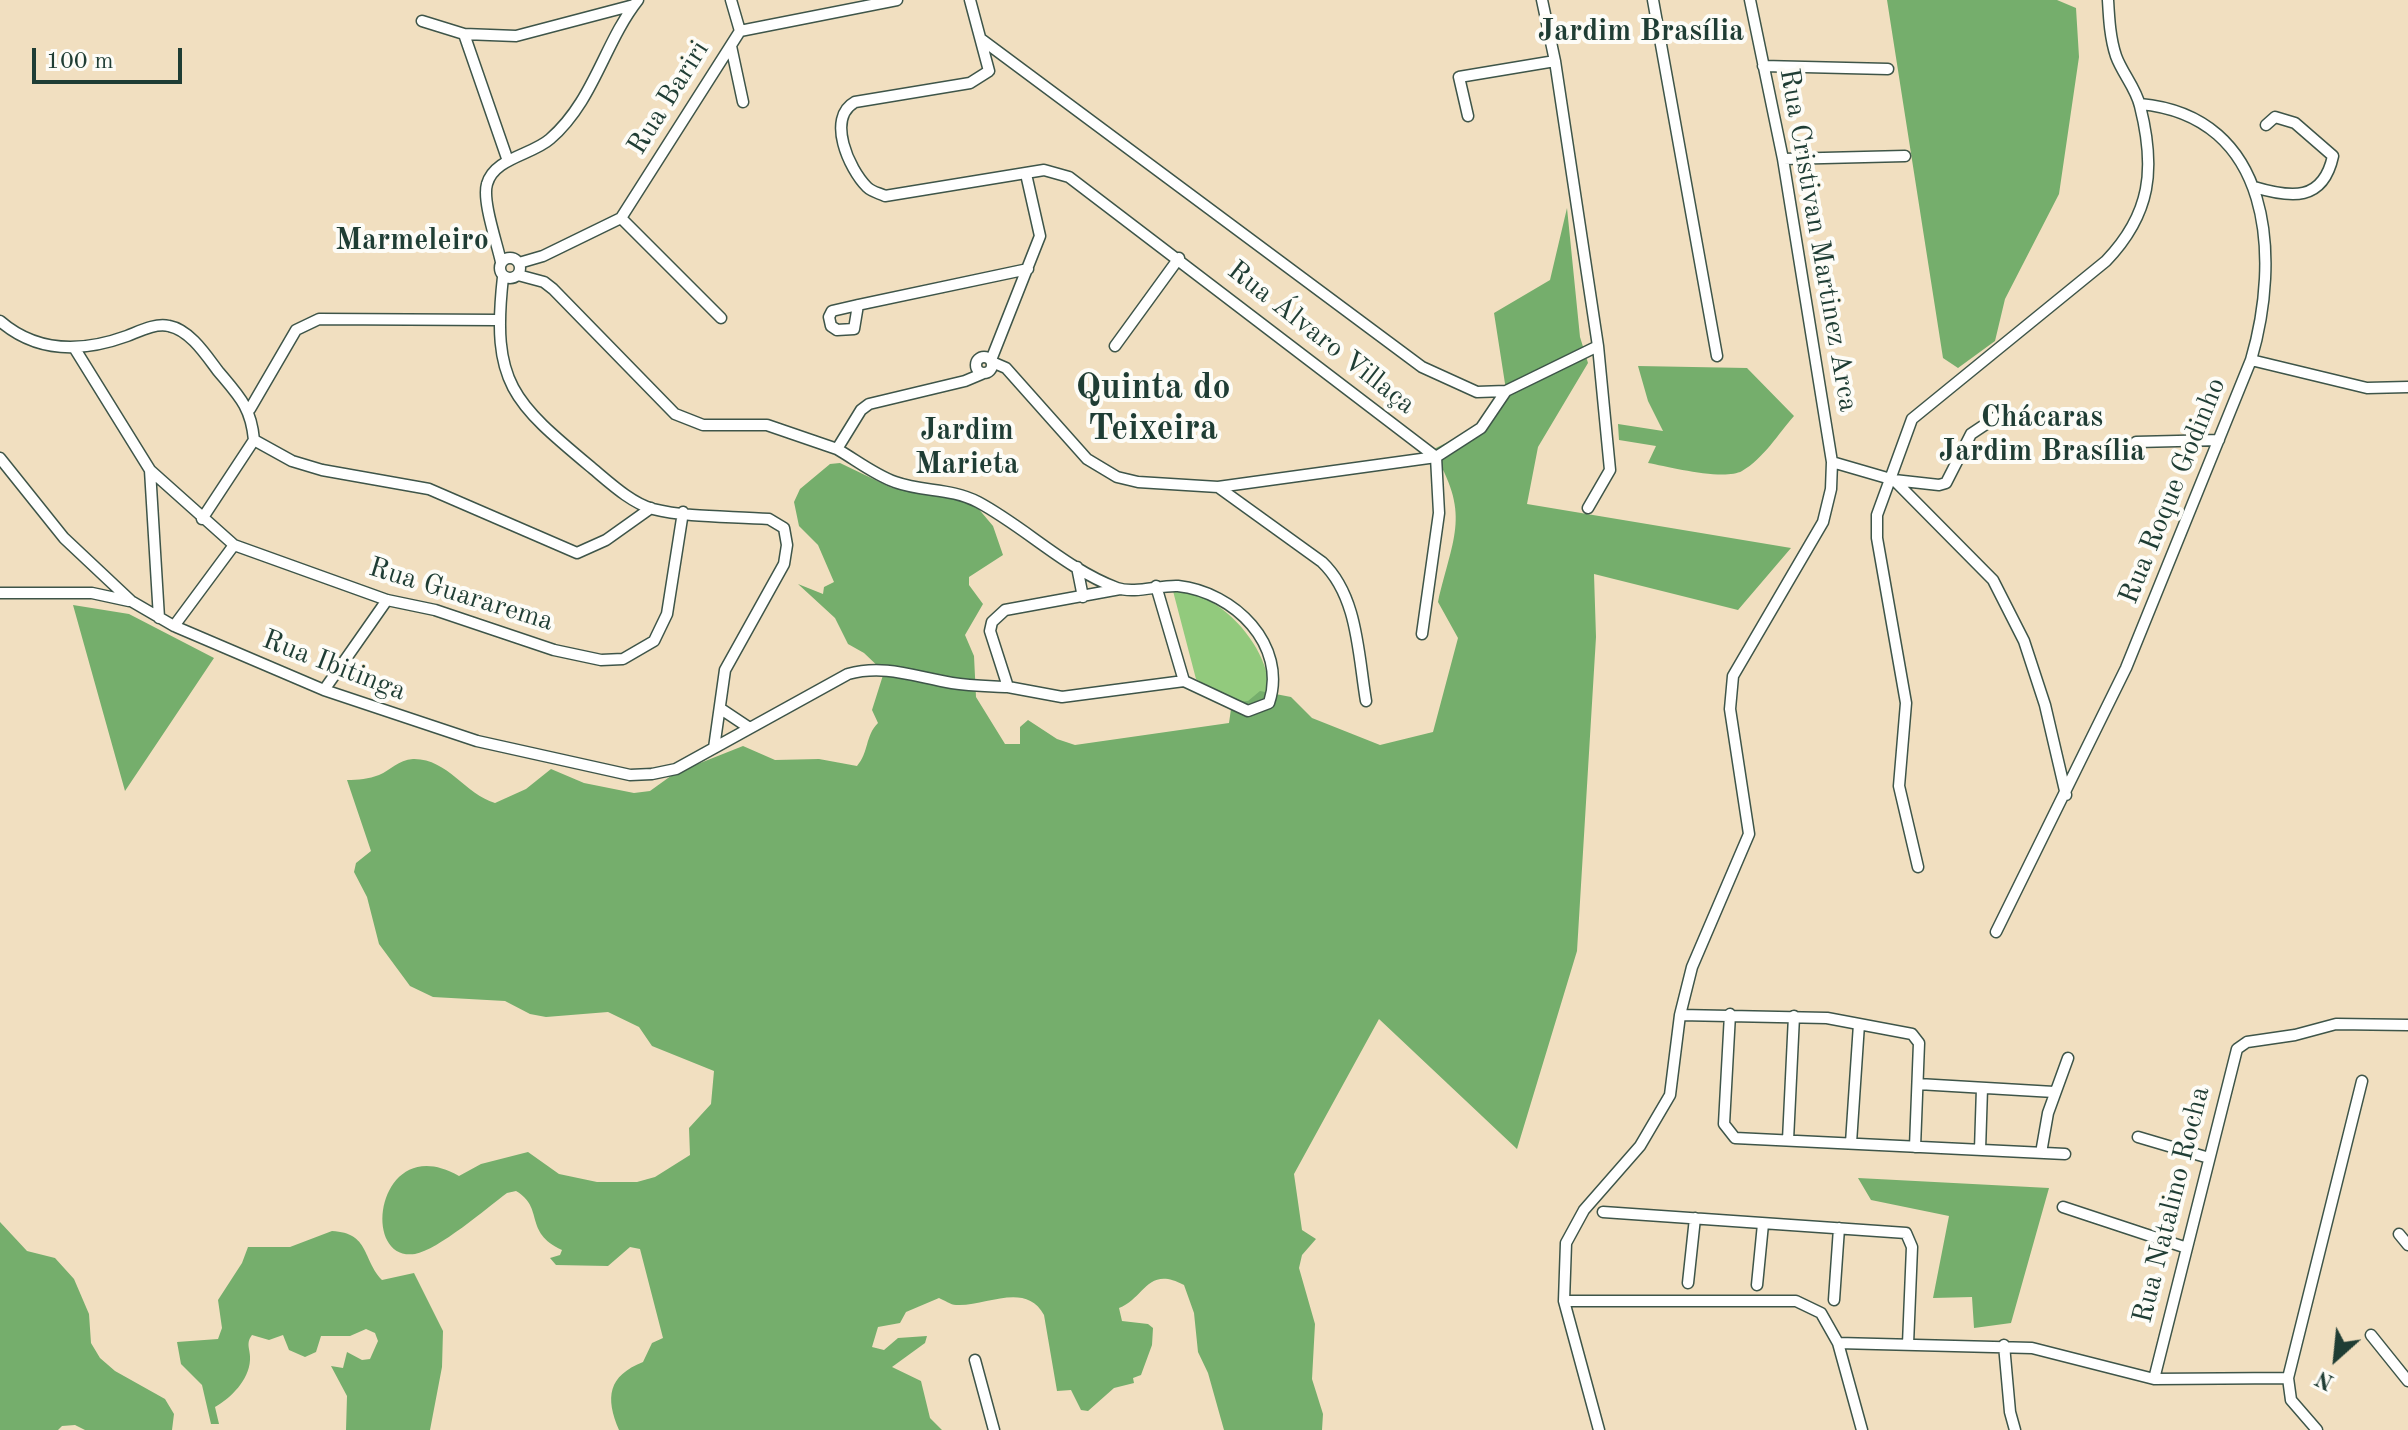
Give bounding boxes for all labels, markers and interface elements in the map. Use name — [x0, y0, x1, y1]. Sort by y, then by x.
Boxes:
district label: Jardim Brasília — [1538, 14, 1744, 50]
scale bar — [36, 32, 186, 82]
street label: Rua Bariri — [621, 35, 717, 161]
text: 100 m — [46, 50, 114, 74]
street label: Rua Cristivan Martinez Arca — [1771, 66, 1865, 414]
district label: Marmeleiro — [335, 223, 489, 259]
street label: Rua Álvaro Villaça — [1220, 254, 1422, 422]
district label: Quinta do Teixeira — [1075, 367, 1231, 452]
street label: Rua Roque Godinho — [2112, 373, 2234, 609]
district label: Chácaras Jardim Brasília — [1939, 400, 2145, 470]
district label: Jardim Marieta — [915, 413, 1019, 484]
street label: Rua Guararema — [365, 551, 557, 639]
street label: Rua Ibitinga — [257, 623, 411, 709]
street label: Rua Natalino Rocha — [2126, 1083, 2218, 1327]
north arrow — [2296, 1318, 2376, 1398]
text: N — [2313, 1366, 2338, 1393]

